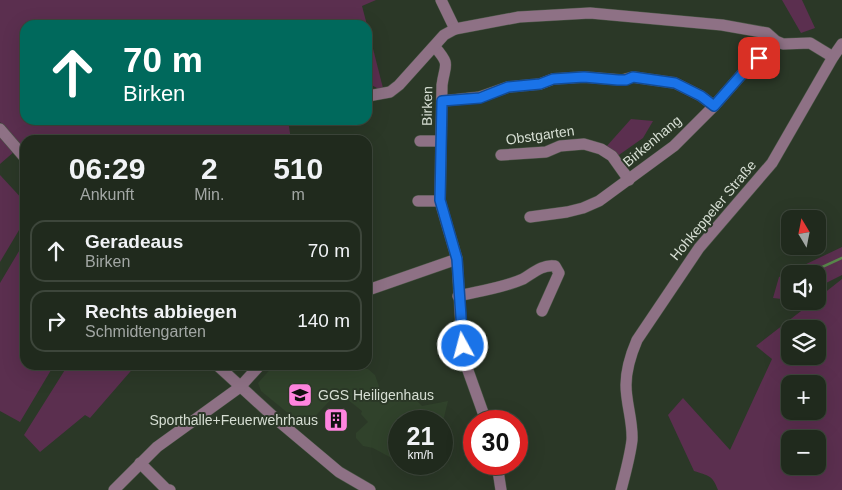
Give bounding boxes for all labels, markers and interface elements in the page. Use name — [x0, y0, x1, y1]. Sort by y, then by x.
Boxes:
pin — [738, 37, 780, 79]
icon: ahead — [40, 40, 105, 105]
text: 70 m — [123, 40, 203, 79]
icon: arrive — [745, 44, 773, 72]
text: Birken — [123, 81, 185, 106]
street label: Birken — [419, 86, 435, 126]
street label: Birkenhang — [620, 112, 684, 170]
street label: Obstgarten — [505, 122, 575, 148]
text: 06:29 — [69, 152, 145, 185]
text: 2 — [201, 152, 218, 185]
text: 510 — [273, 152, 323, 185]
street label: Hohkeppeler Straße — [667, 157, 760, 263]
text: Ankunft — [80, 186, 134, 203]
text: Min. — [194, 186, 224, 203]
text: m — [292, 186, 305, 203]
north arrow — [781, 210, 826, 255]
map controls — [781, 210, 826, 475]
text: Geradeaus — [85, 231, 183, 252]
icon: ahead — [42, 237, 70, 265]
text: 70 m — [308, 240, 350, 261]
text: Birken — [85, 253, 130, 270]
button: sound — [781, 265, 826, 310]
text: Rechts abbiegen — [85, 301, 237, 322]
icon: right — [42, 307, 70, 335]
text: 140 m — [297, 310, 350, 331]
position arrow — [436, 319, 488, 371]
button: layers — [781, 320, 826, 365]
text: Schmidtengarten — [85, 323, 206, 340]
button: + — [781, 375, 826, 420]
school or university icon: GGS Heiligenhaus — [287, 382, 313, 408]
place label: GGS Heiligenhaus — [318, 387, 434, 403]
building icon: Sporthalle+Feuerwehrhaus — [323, 407, 349, 433]
speed limit sign: 30 — [463, 410, 528, 475]
place label: Sporthalle+Feuerwehrhaus — [150, 412, 318, 428]
text: 21 — [407, 422, 434, 450]
button: − — [781, 430, 826, 475]
text: km/h — [407, 448, 434, 462]

